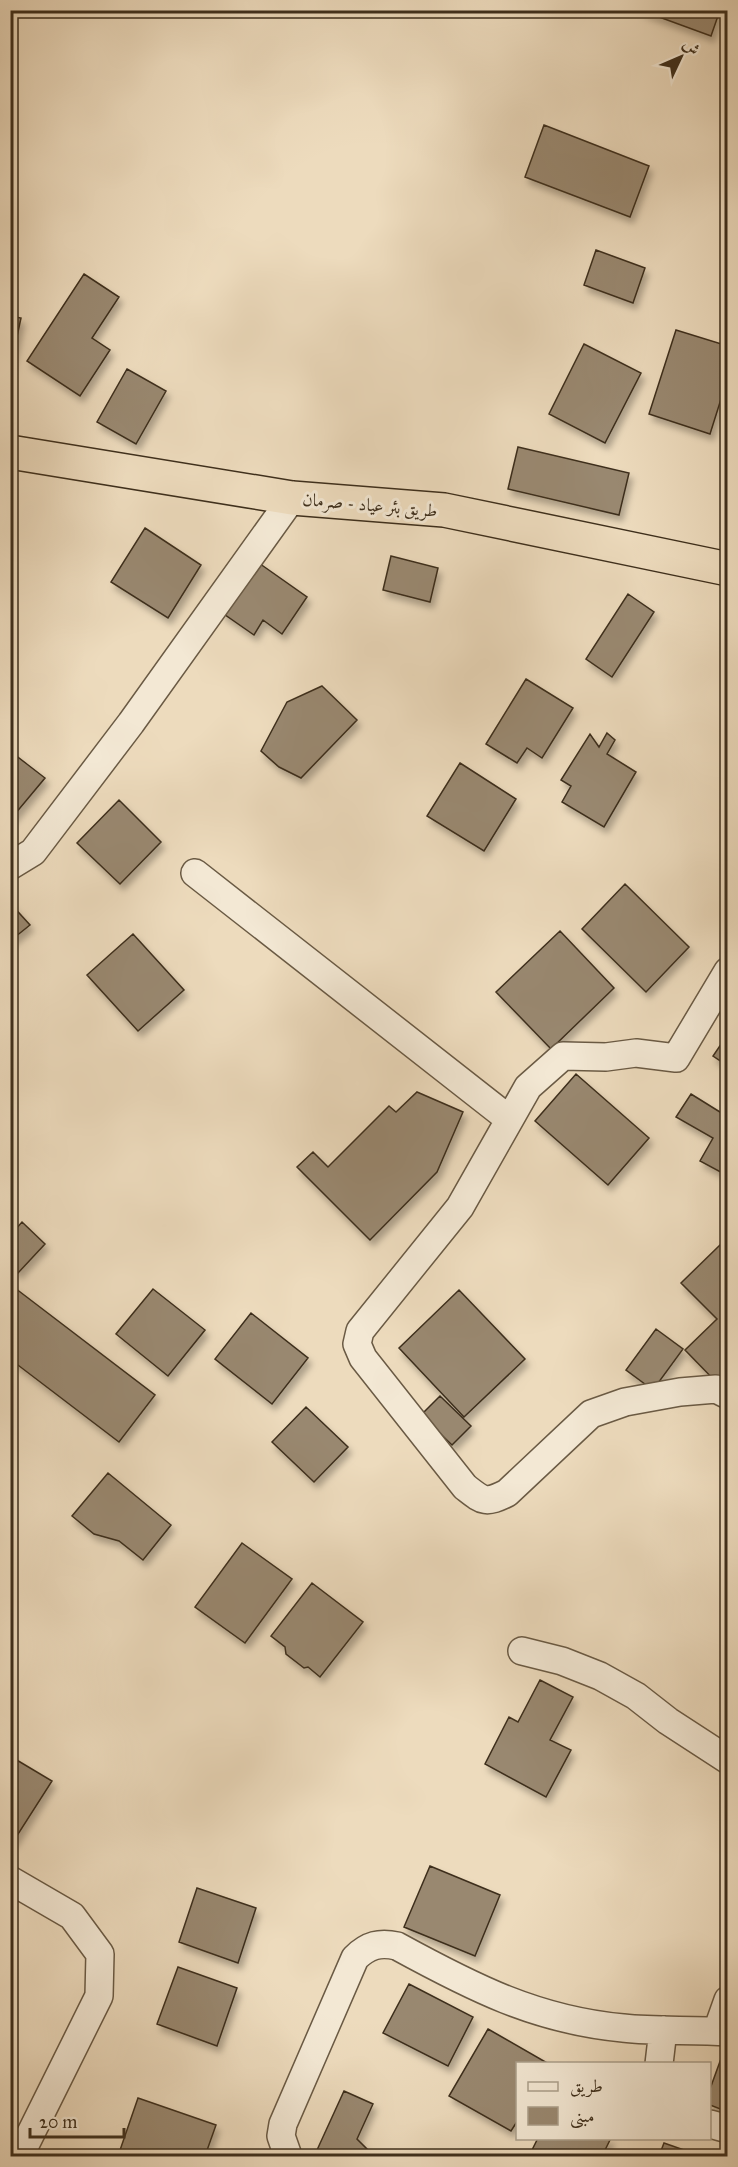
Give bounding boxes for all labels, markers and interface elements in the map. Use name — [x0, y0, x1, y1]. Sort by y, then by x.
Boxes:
north arrow — [651, 27, 711, 87]
text: ش — [679, 35, 704, 59]
street label: طريق بئر عياد - صرمان — [302, 488, 438, 523]
legend — [516, 2062, 711, 2140]
text: طريق — [570, 2075, 603, 2098]
scale bar — [30, 2101, 124, 2139]
text: مبنى — [570, 2105, 595, 2129]
text: 20 m — [39, 2111, 77, 2133]

